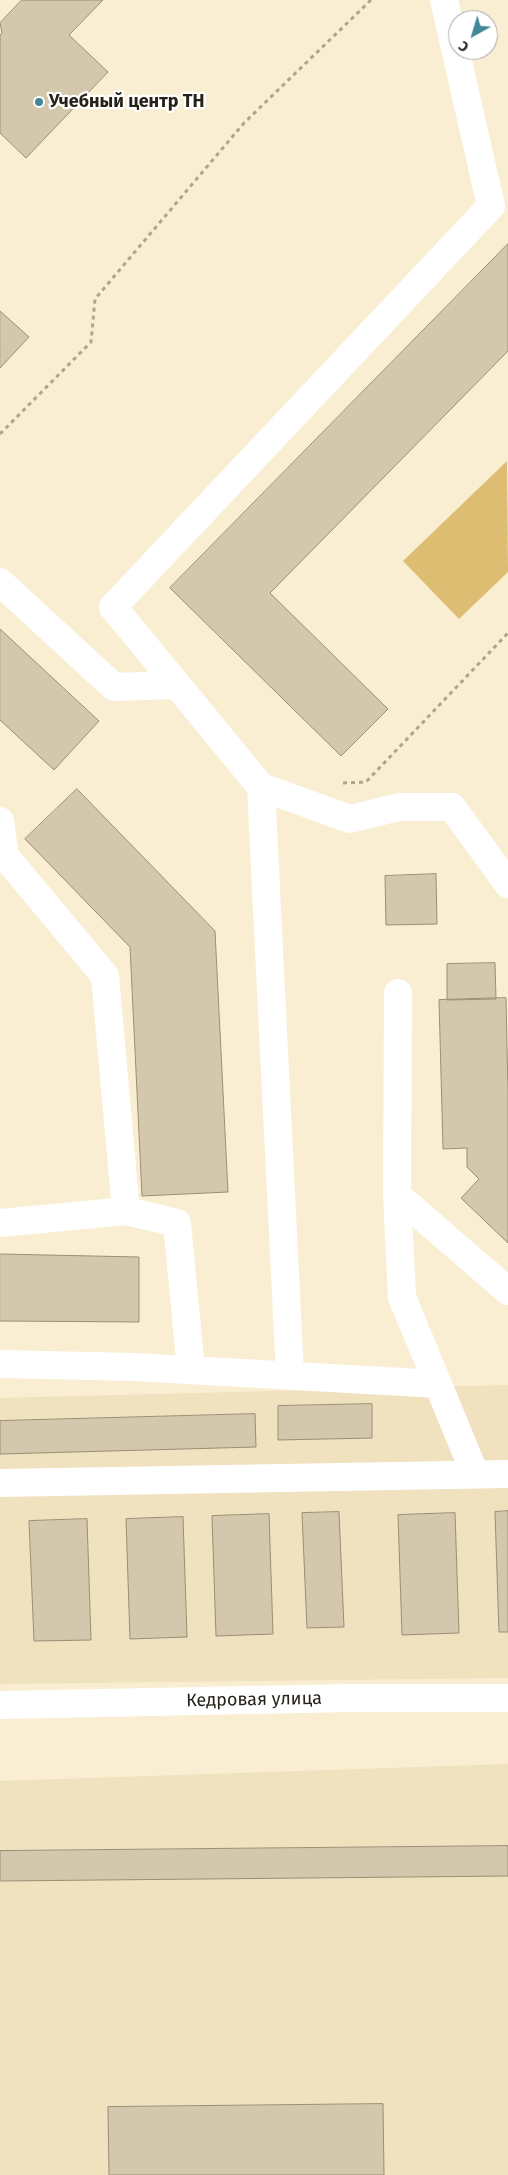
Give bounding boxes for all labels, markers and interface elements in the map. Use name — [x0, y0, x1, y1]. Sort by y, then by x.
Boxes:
north arrow — [448, 10, 498, 60]
text: С — [455, 37, 472, 55]
place label: Учебный центр ТН — [49, 91, 204, 113]
marker: Учебный центр ТН — [33, 96, 45, 108]
street label: Кедровая улица — [186, 1688, 322, 1712]

